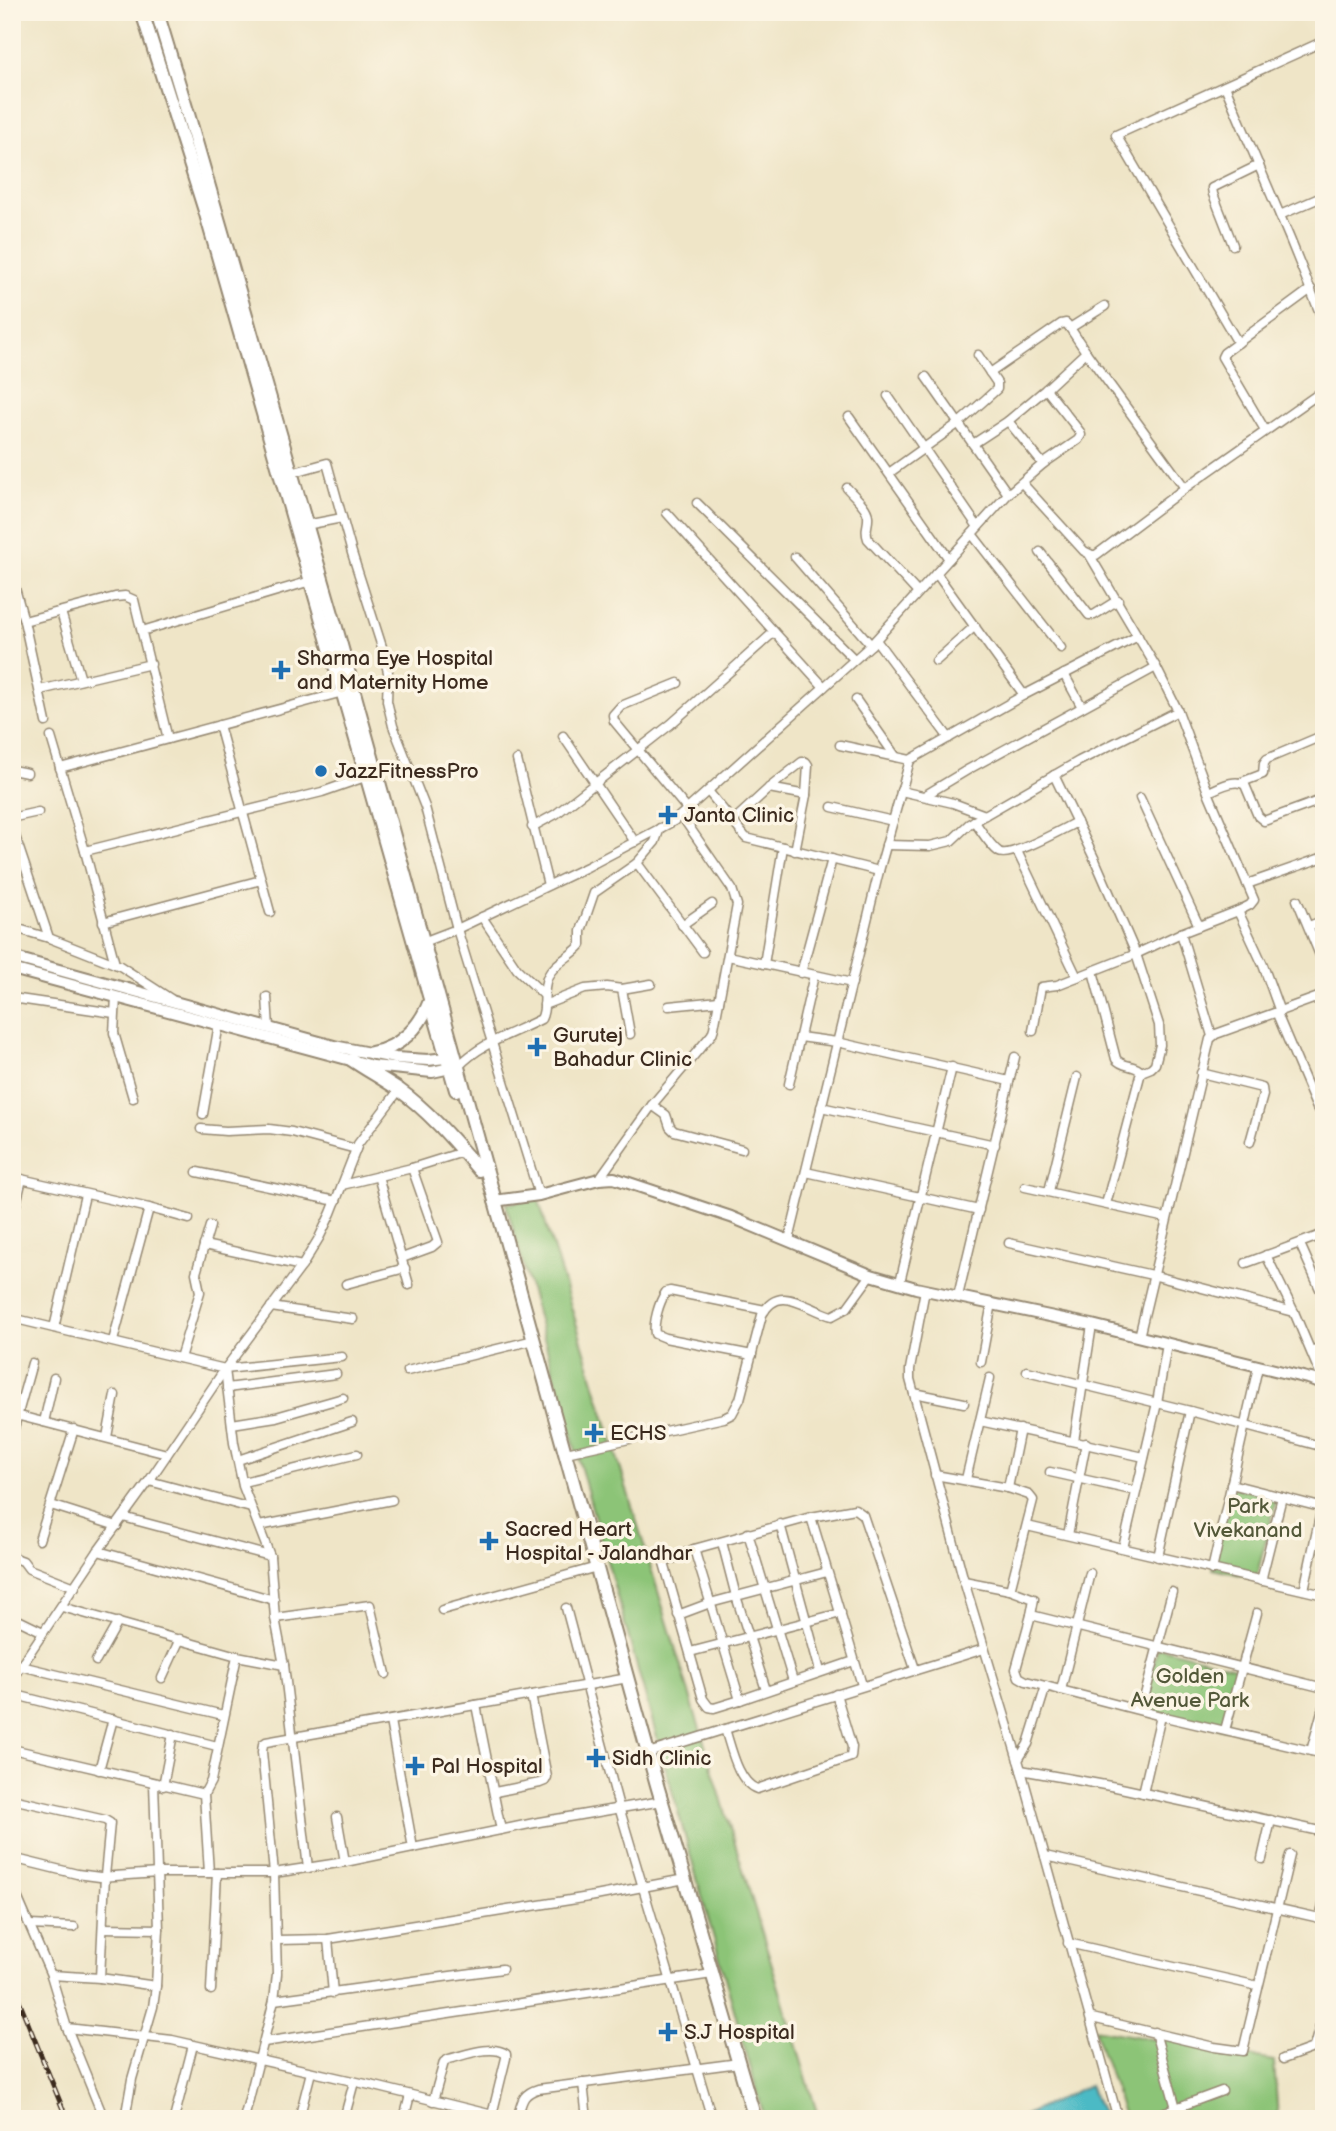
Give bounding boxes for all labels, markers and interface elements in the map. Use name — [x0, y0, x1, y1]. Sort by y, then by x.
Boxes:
place label: Sharma Eye Hospital and Maternity Home — [297, 646, 493, 695]
marker: Sharma Eye Hospital and Maternity Home — [271, 660, 291, 680]
place label: JazzFitnessPro — [335, 759, 479, 784]
marker: JazzFitnessPro — [313, 763, 329, 779]
place label: Janta Clinic — [684, 803, 794, 828]
marker: Janta Clinic — [658, 805, 678, 825]
place label: Gurutej Bahadur Clinic — [553, 1023, 692, 1072]
marker: Gurutej Bahadur Clinic — [527, 1037, 547, 1057]
place label: ECHS — [610, 1421, 667, 1446]
marker: ECHS — [584, 1423, 604, 1443]
park label: Park Vivekanand — [1194, 1494, 1302, 1543]
place label: Sacred Heart Hospital - Jalandhar — [505, 1517, 693, 1566]
marker: Sacred Heart Hospital - Jalandhar — [479, 1531, 499, 1551]
park label: Golden Avenue Park — [1131, 1664, 1250, 1713]
place label: Sidh Clinic — [612, 1746, 711, 1771]
marker: Sidh Clinic — [586, 1748, 606, 1768]
place label: Pal Hospital — [431, 1754, 543, 1779]
marker: Pal Hospital — [405, 1756, 425, 1776]
place label: S.J Hospital — [684, 2020, 795, 2045]
marker: S.J Hospital — [658, 2022, 678, 2042]

